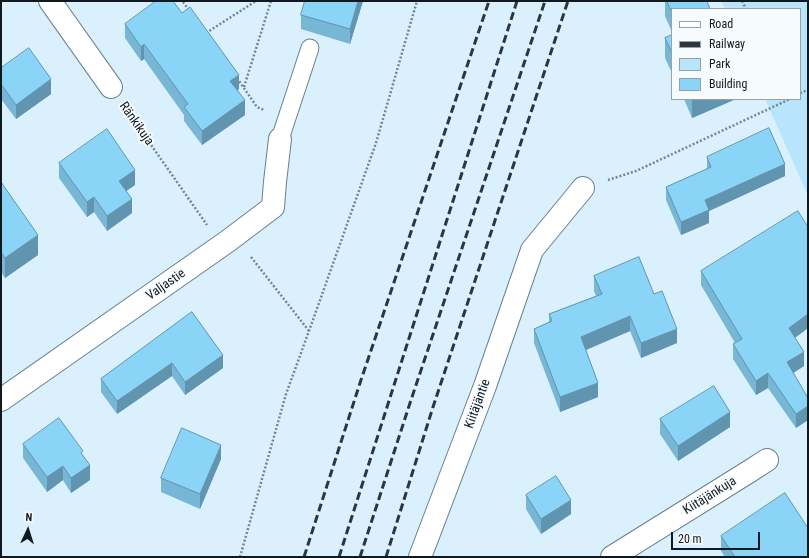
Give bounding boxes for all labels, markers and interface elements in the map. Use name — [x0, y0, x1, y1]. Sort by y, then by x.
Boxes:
legend — [671, 8, 801, 100]
text: Road — [709, 17, 733, 31]
text: Railway — [709, 37, 745, 51]
text: Park — [709, 57, 730, 71]
text: Building — [709, 77, 747, 91]
street label: Ränkikuja — [115, 99, 157, 149]
street label: Valjastie — [143, 266, 189, 304]
street label: Kiitäjäntie — [462, 377, 494, 431]
street label: Kiitäjänkuja — [680, 474, 740, 518]
north arrow — [8, 510, 48, 550]
text: N — [25, 511, 33, 524]
scale bar — [673, 524, 762, 550]
text: 20 m — [678, 532, 702, 546]

